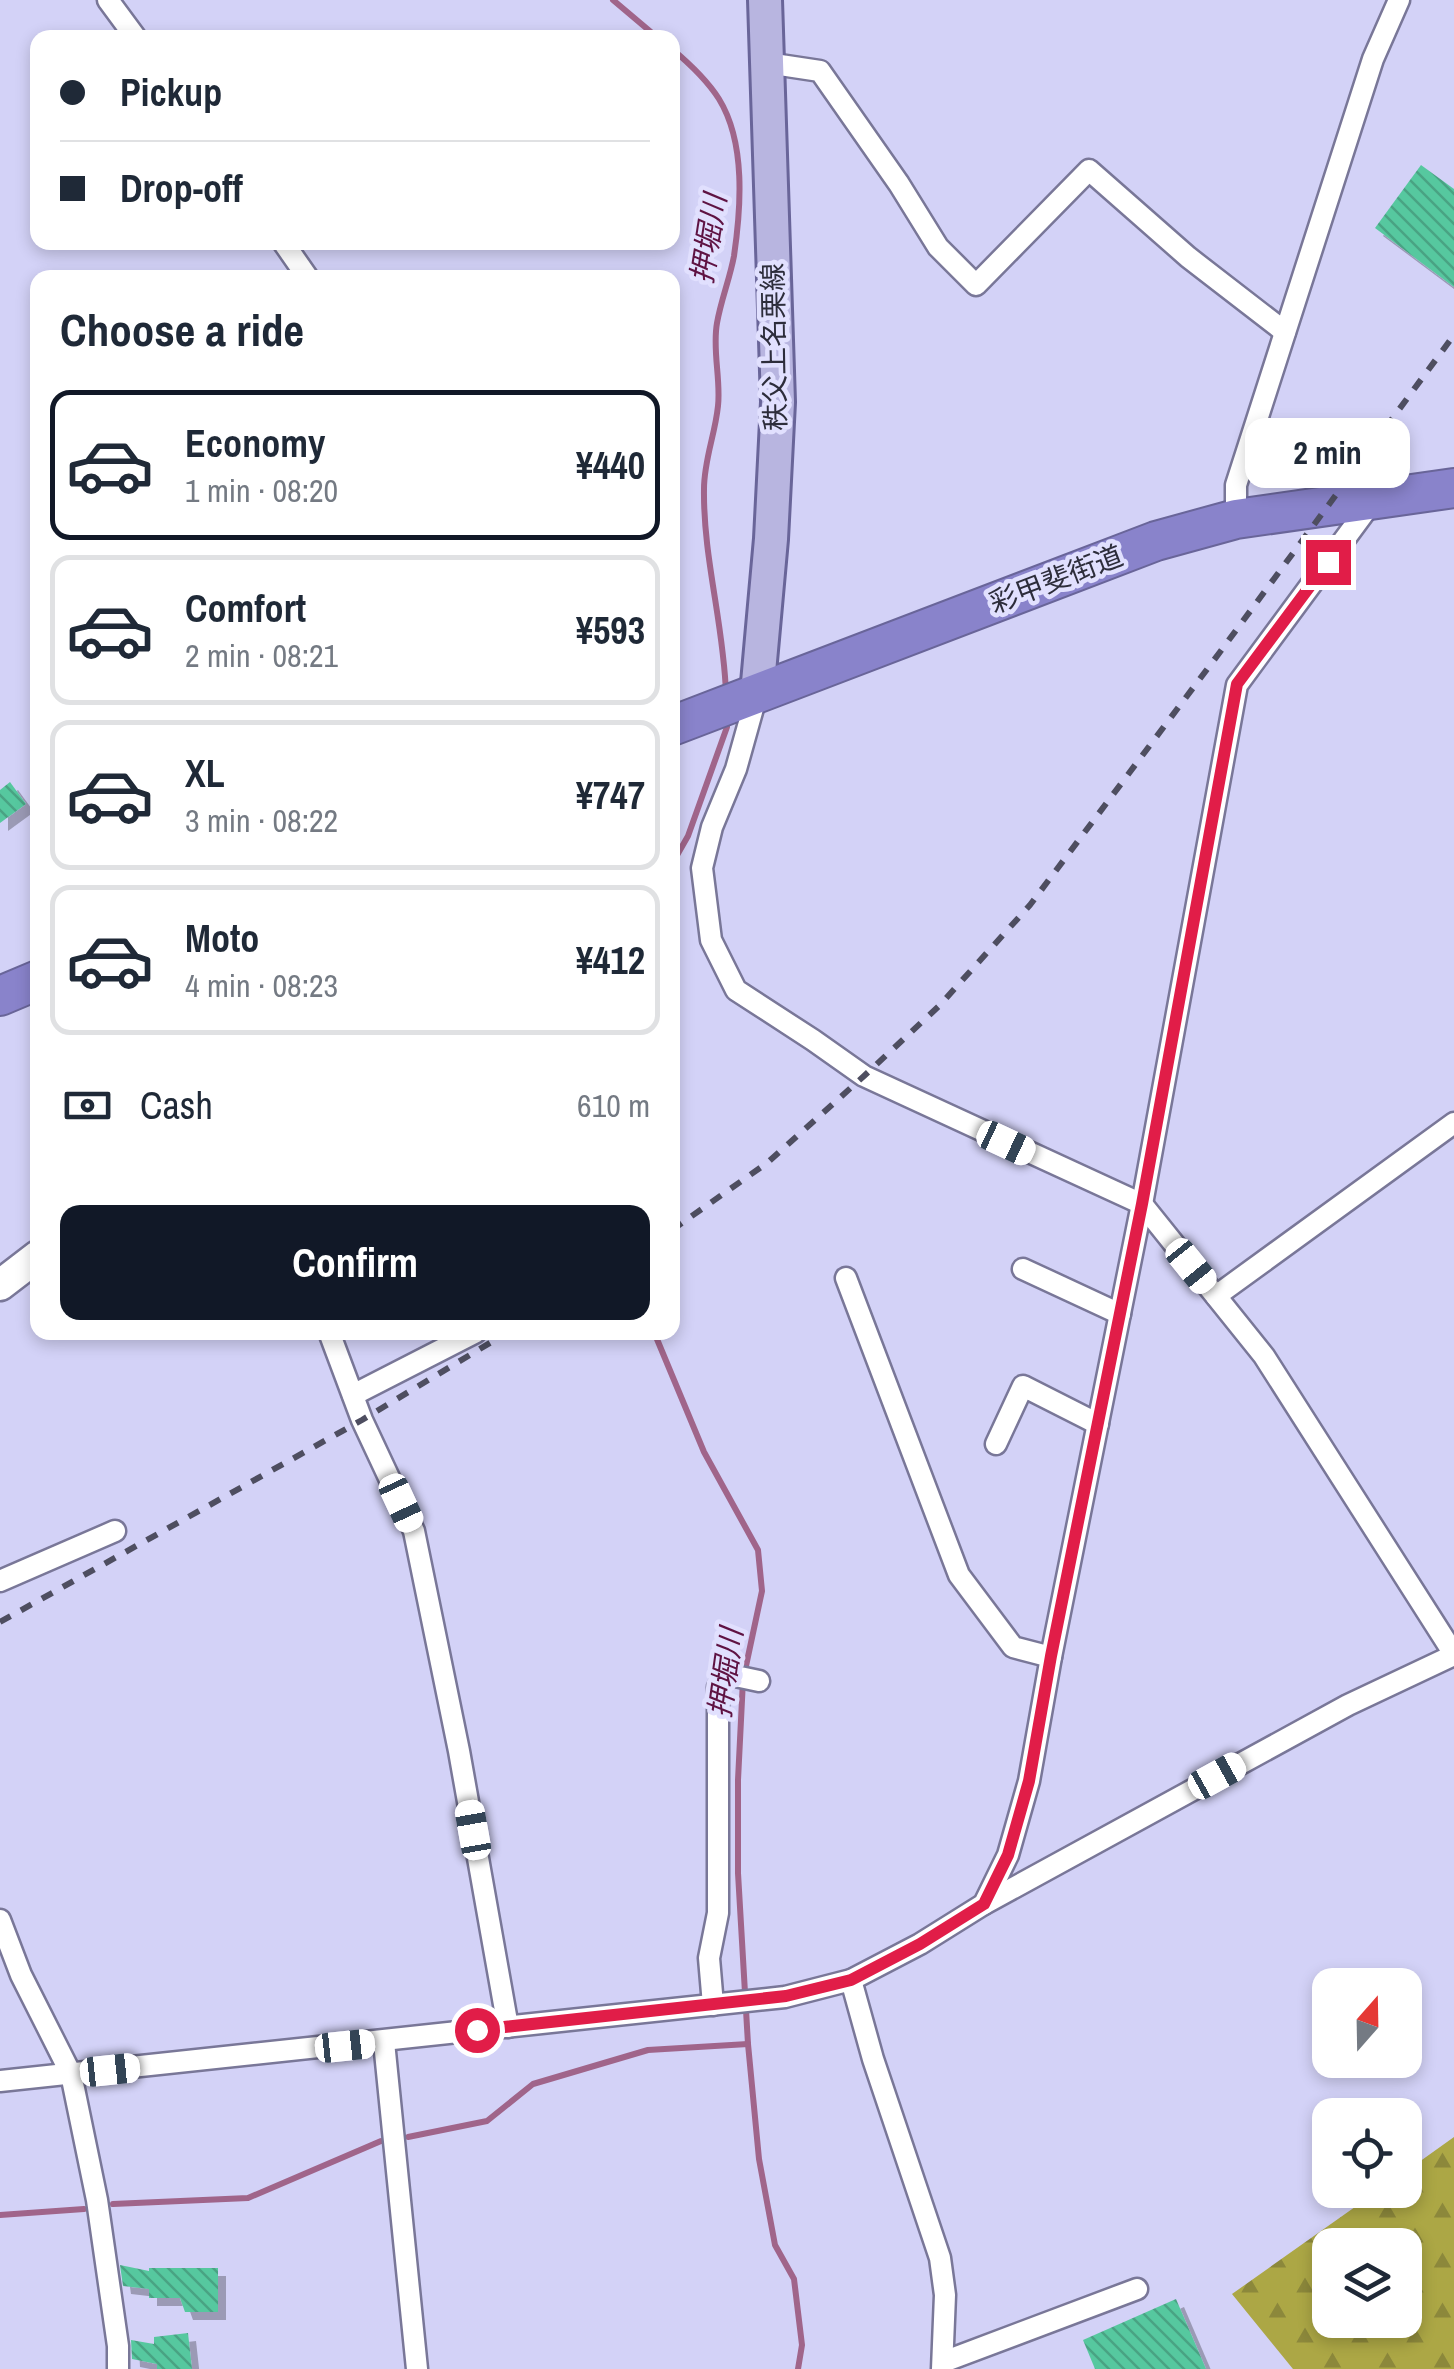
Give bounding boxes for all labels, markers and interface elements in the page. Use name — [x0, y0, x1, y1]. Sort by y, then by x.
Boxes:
text: Pickup — [120, 67, 222, 118]
text: Drop-off — [120, 163, 243, 214]
water label: 押堀川 — [681, 188, 735, 286]
street label: 秩父上名栗線 — [754, 263, 794, 431]
text: Choose a ride — [60, 299, 304, 360]
callout: 2 min — [1246, 417, 1410, 487]
text: Economy — [185, 418, 325, 469]
icon: car — [65, 420, 155, 510]
text: 2 min — [1293, 431, 1362, 474]
text: ¥440 — [576, 440, 645, 491]
text: 1 min · 08:20 — [185, 469, 338, 512]
street label: 彩甲斐街道 — [984, 536, 1128, 622]
route end — [1306, 540, 1351, 585]
text: Comfort — [185, 583, 306, 634]
icon: car — [65, 585, 155, 675]
text: ¥593 — [576, 605, 645, 656]
text: 2 min · 08:21 — [185, 634, 338, 677]
text: XL — [185, 748, 225, 799]
icon: car — [65, 750, 155, 840]
text: ¥747 — [576, 770, 645, 821]
text: 3 min · 08:22 — [185, 799, 338, 842]
text: Moto — [185, 913, 259, 964]
icon: car — [65, 915, 155, 1005]
text: ¥412 — [576, 935, 645, 986]
text: 4 min · 08:23 — [185, 964, 338, 1007]
icon: cash — [60, 1078, 115, 1133]
text: Cash — [140, 1080, 213, 1131]
text: 610 m — [577, 1084, 650, 1127]
car — [972, 1117, 1040, 1169]
button: Confirm — [60, 1205, 650, 1320]
car — [1160, 1233, 1222, 1299]
car — [375, 1469, 427, 1537]
water label: 押堀川 — [699, 1623, 751, 1720]
car — [1183, 1748, 1251, 1804]
car — [453, 1798, 493, 1862]
north arrow — [1312, 1968, 1422, 2078]
map controls — [1312, 1968, 1422, 2338]
route start — [455, 2008, 500, 2053]
car — [314, 2028, 376, 2064]
car — [79, 2052, 141, 2088]
button: locate — [1312, 2098, 1422, 2208]
button: layers — [1312, 2228, 1422, 2338]

